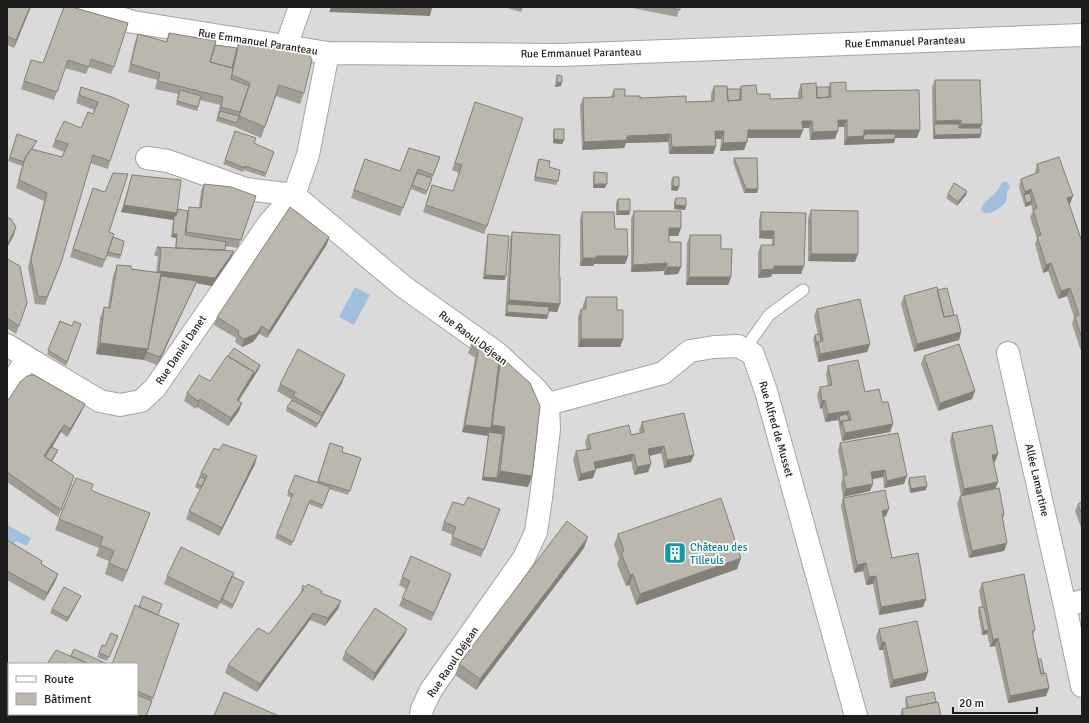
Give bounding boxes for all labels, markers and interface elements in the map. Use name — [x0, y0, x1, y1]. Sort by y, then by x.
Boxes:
street label: Rue Emmanuel Paranteau — [197, 26, 319, 58]
street label: Rue Emmanuel Paranteau — [844, 33, 966, 51]
street label: Rue Emmanuel Paranteau — [521, 45, 641, 61]
street label: Rue Raoul Déjean — [436, 308, 510, 368]
street label: Rue Daniel Danet — [153, 313, 209, 387]
street label: Rue Alfred de Musset — [756, 380, 796, 479]
street label: Allée Lamartine — [1022, 442, 1052, 518]
building icon: Château des Tilleuls — [662, 540, 688, 566]
place label: Château des Tilleuls — [690, 541, 748, 567]
street label: Rue Raoul Déjean — [425, 624, 481, 700]
legend — [8, 663, 138, 715]
text: Route — [44, 672, 74, 687]
scale bar — [953, 689, 1037, 715]
text: Bâtiment — [44, 692, 91, 707]
text: 20 m — [959, 696, 984, 711]

